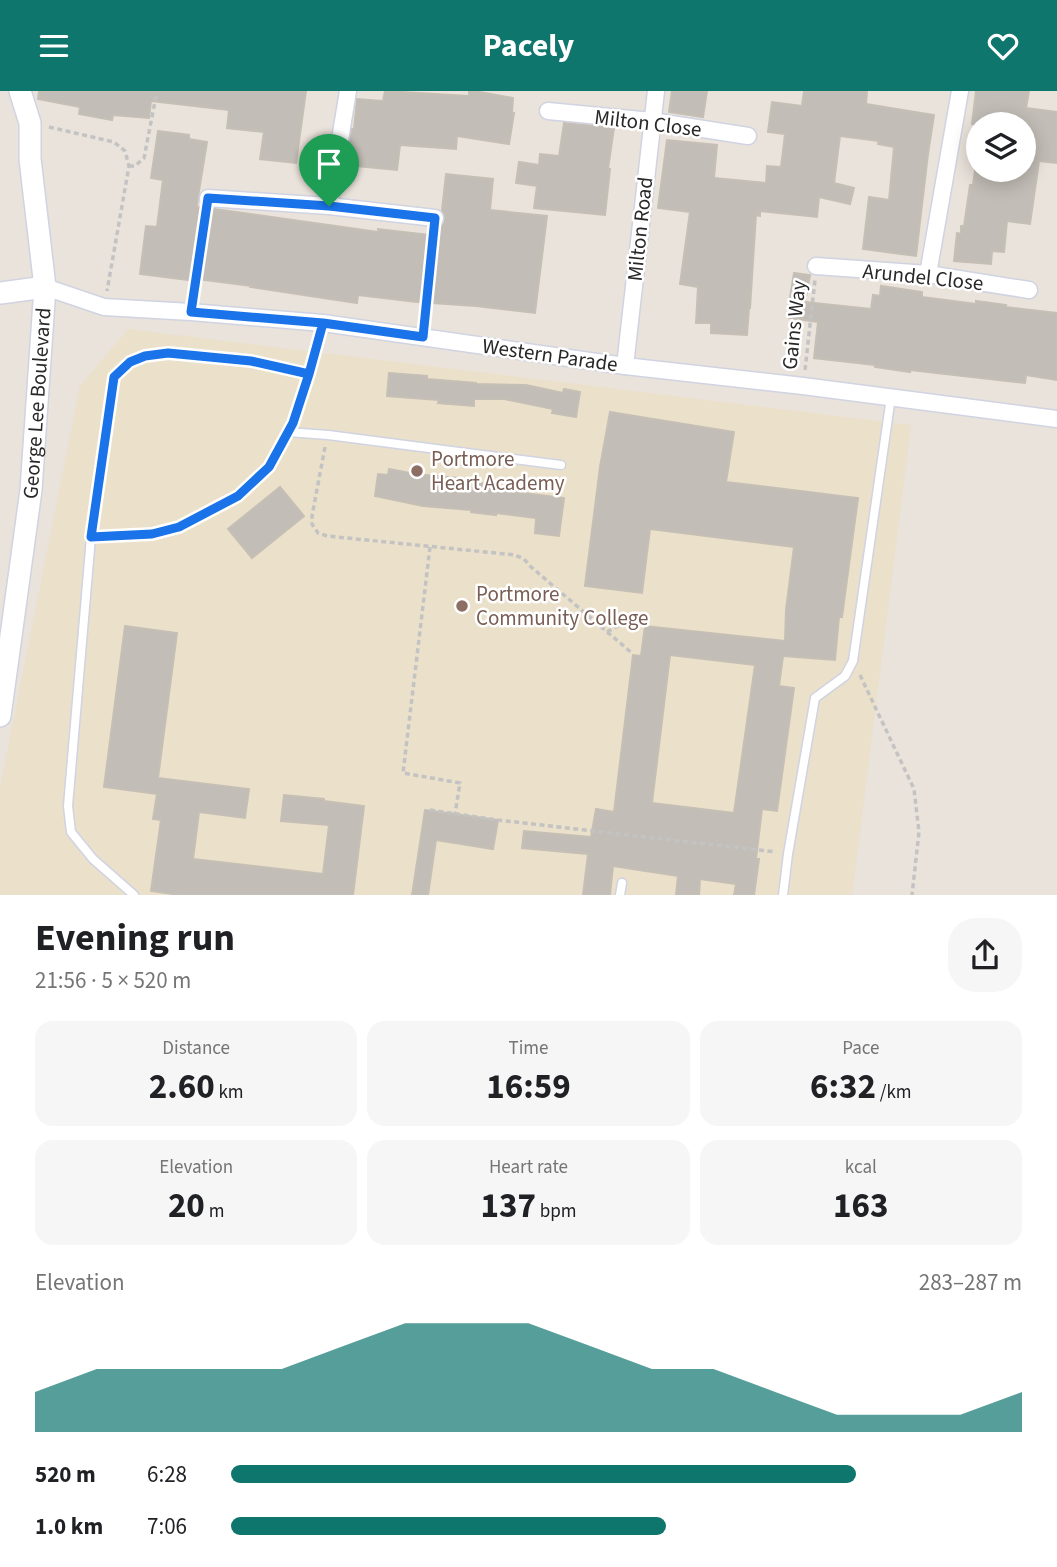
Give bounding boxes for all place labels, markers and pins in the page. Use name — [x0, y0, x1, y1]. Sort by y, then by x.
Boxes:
pin — [299, 134, 359, 206]
place label: Portmore Heart Academy — [431, 444, 565, 498]
marker: Portmore Heart Academy — [409, 463, 425, 479]
place label: Portmore Community College — [476, 579, 648, 633]
marker: Portmore Community College — [454, 598, 470, 614]

